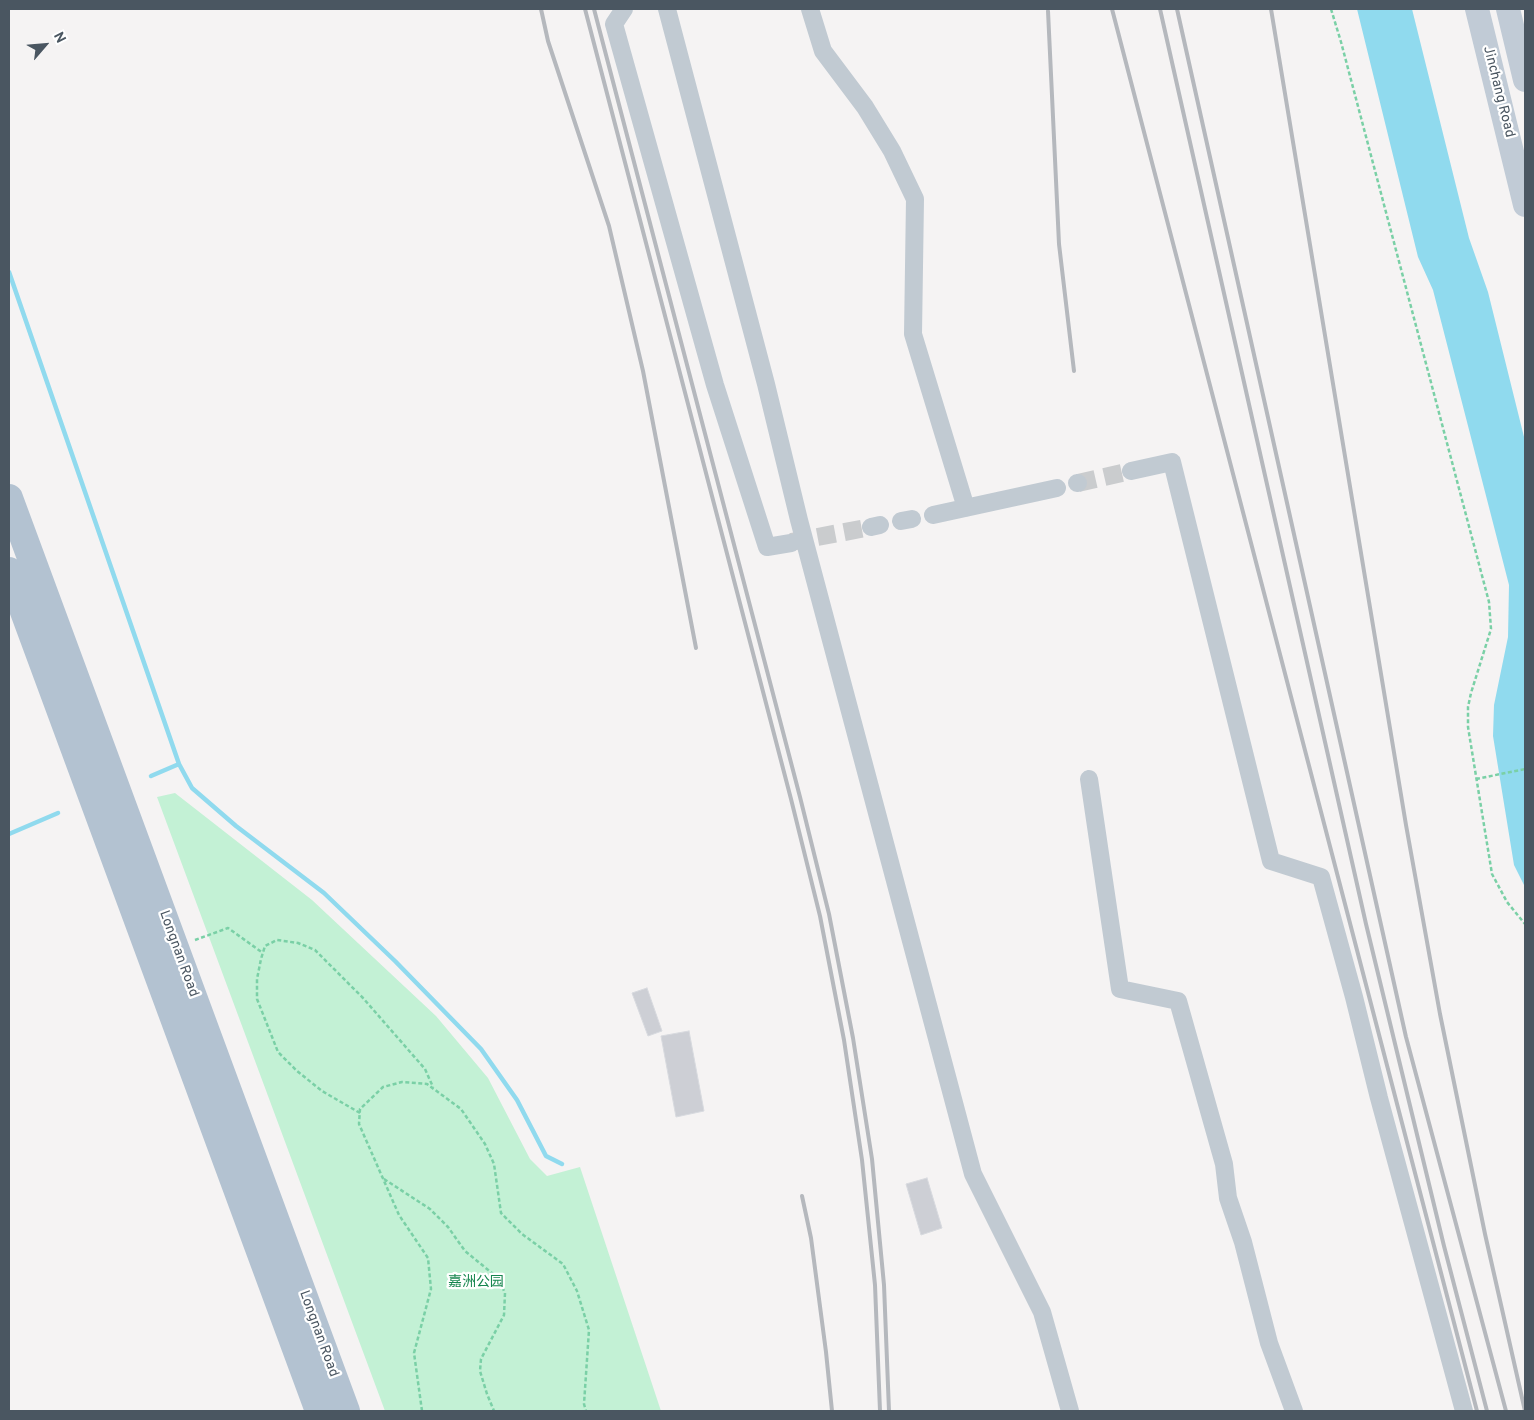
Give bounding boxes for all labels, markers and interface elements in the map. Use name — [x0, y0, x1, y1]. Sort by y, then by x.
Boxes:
north arrow — [20, 20, 70, 70]
text: N — [49, 30, 69, 46]
street label: Jinchang Road — [1479, 45, 1517, 139]
street label: Longnan Road — [155, 909, 201, 999]
park label: 嘉洲公园 — [448, 1275, 504, 1291]
street label: Longnan Road — [295, 1289, 341, 1379]

